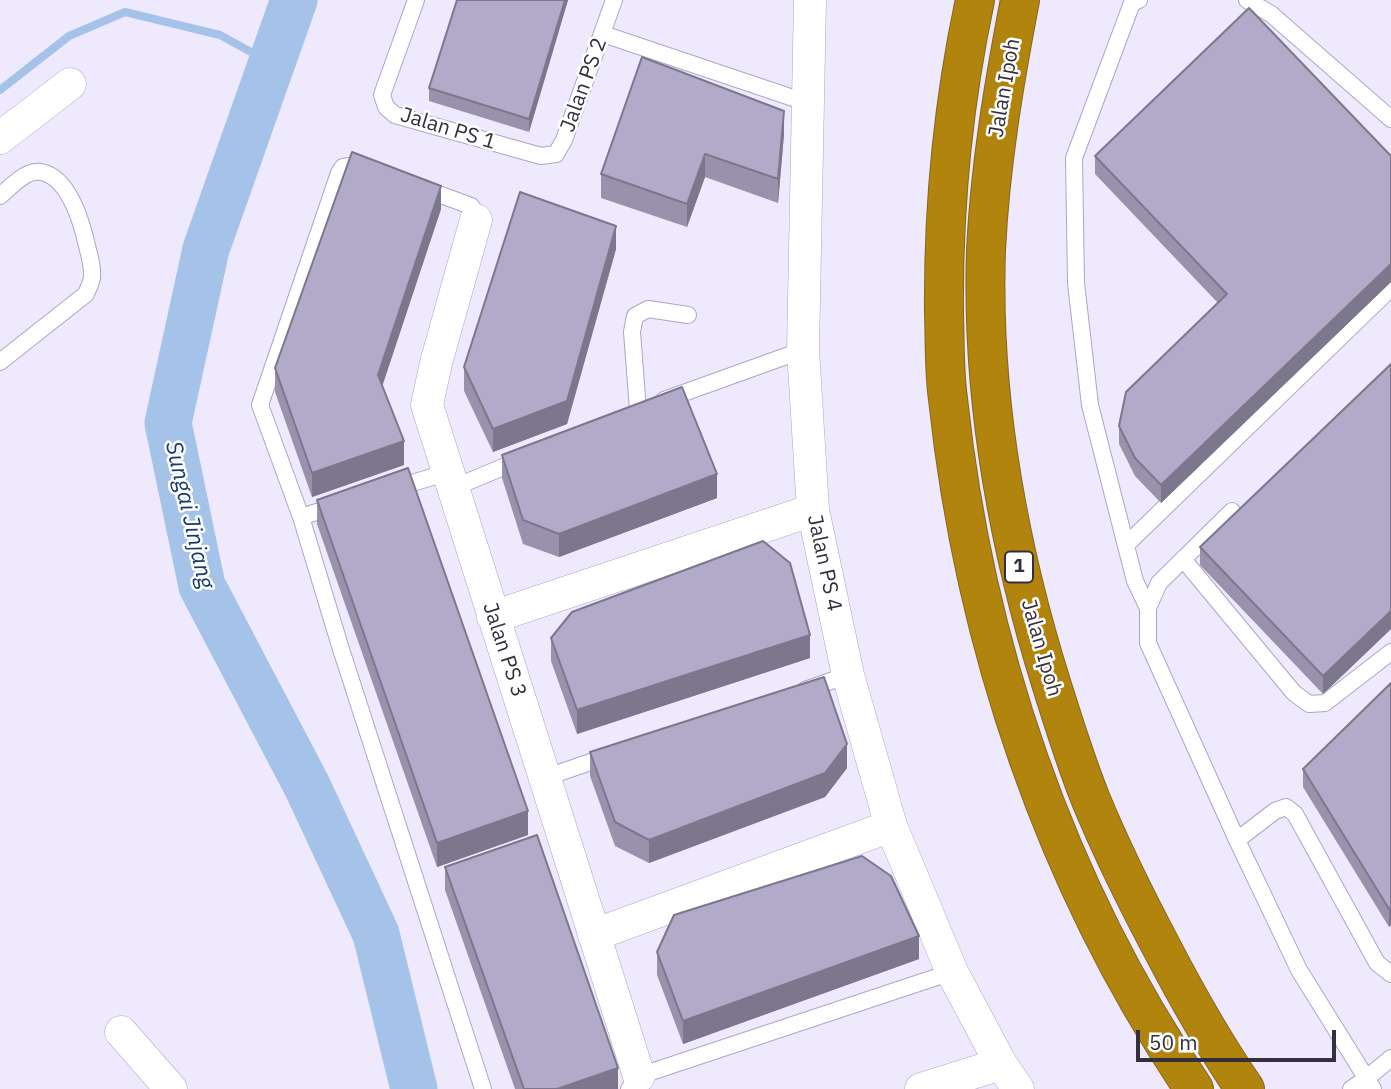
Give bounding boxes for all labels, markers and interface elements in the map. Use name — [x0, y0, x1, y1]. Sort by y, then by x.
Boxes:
street label: Jalan PS 2 — [555, 35, 613, 135]
street label: Jalan Ipoh — [984, 37, 1026, 139]
street label: Jalan PS 1 — [397, 103, 499, 155]
water label: Sungai Jinjang — [159, 439, 219, 591]
street label: Jalan PS 4 — [801, 512, 847, 614]
road number: 1 — [1005, 552, 1033, 582]
street label: Jalan Ipoh — [1015, 596, 1067, 700]
street label: Jalan PS 3 — [477, 599, 531, 701]
scale bar — [1139, 1016, 1338, 1060]
text: 50 m — [1149, 1028, 1198, 1056]

